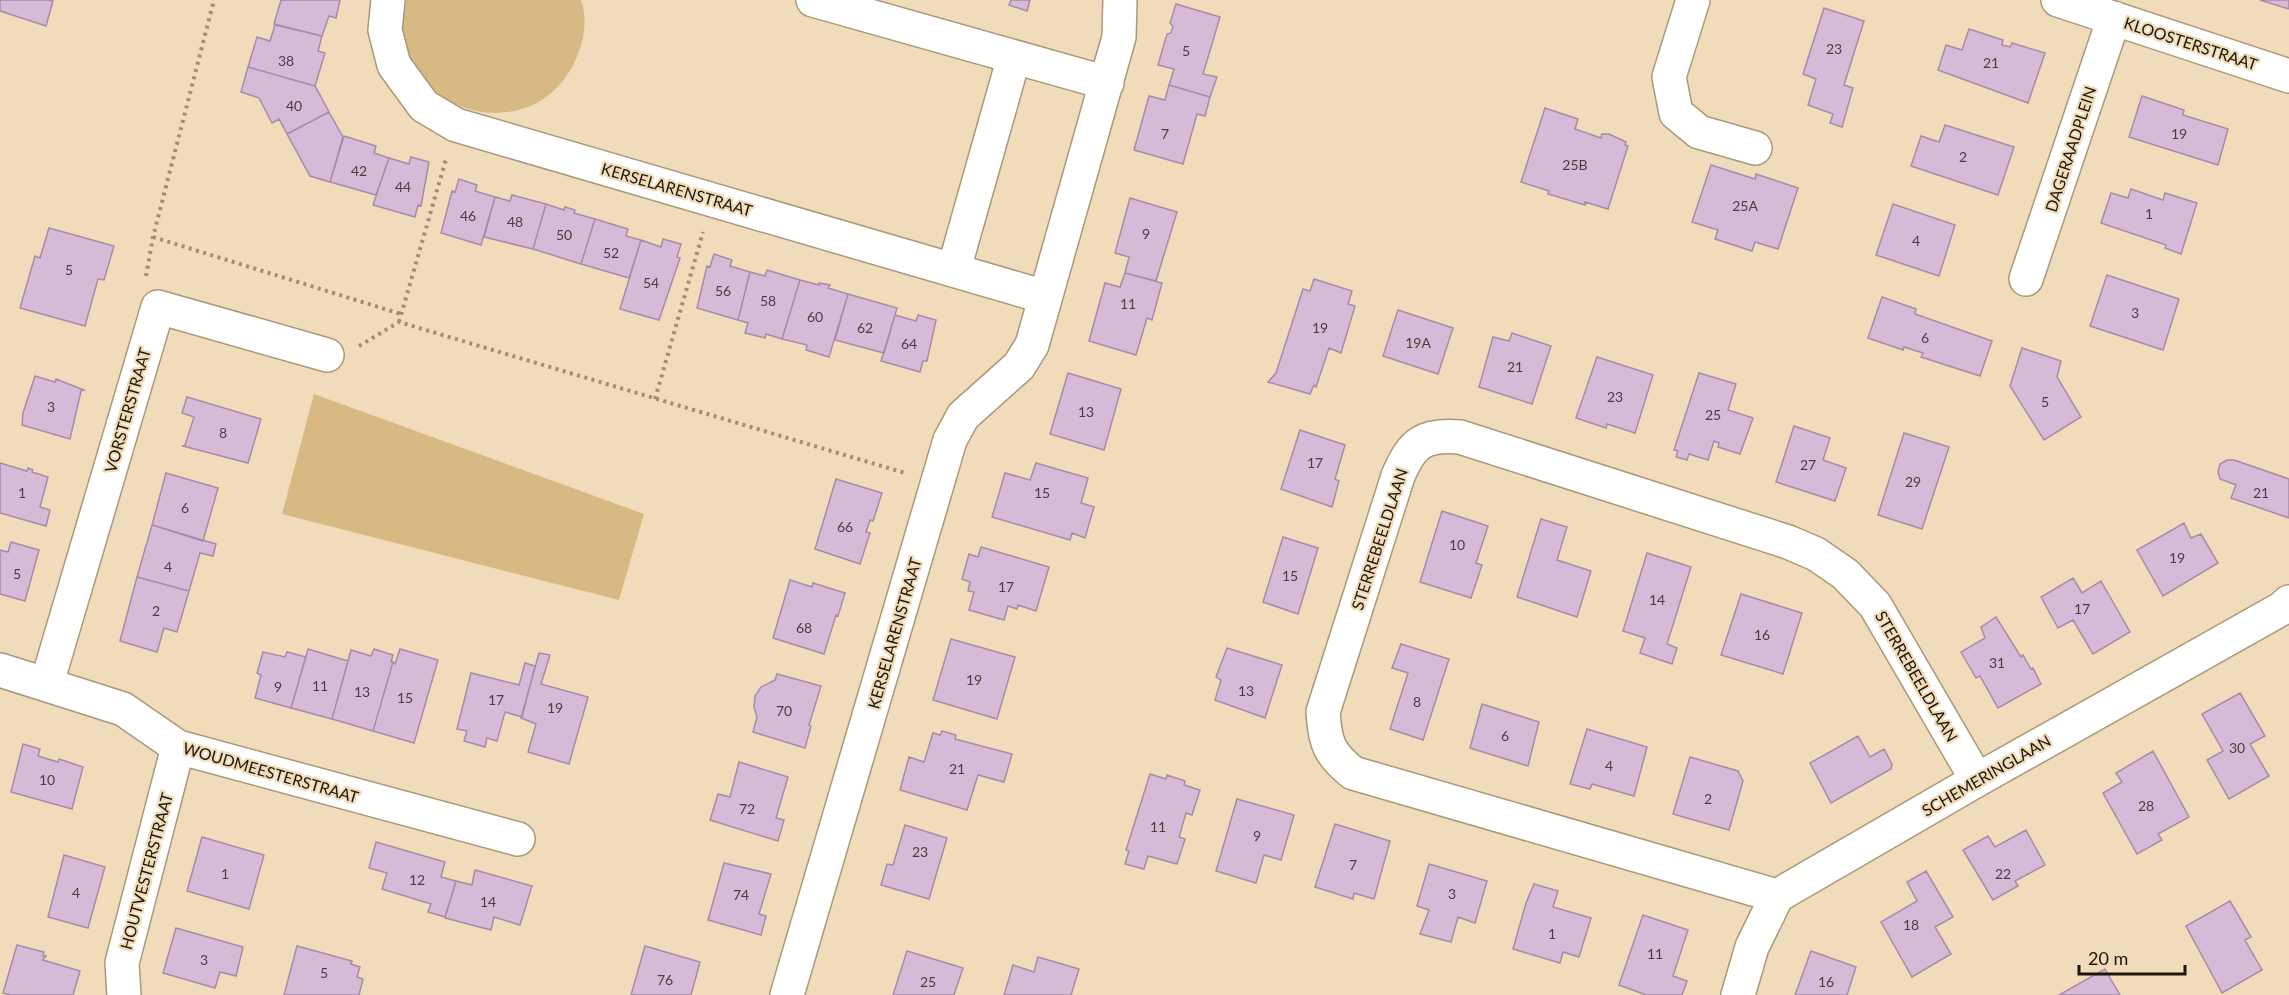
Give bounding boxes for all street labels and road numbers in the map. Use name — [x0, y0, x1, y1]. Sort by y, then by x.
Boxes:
street label: KLOOSTERSTRAAT — [2122, 12, 2261, 74]
street label: DAGERAADPLEIN — [2041, 84, 2099, 214]
street label: KERSELARENSTRAAT — [599, 158, 755, 220]
street label: VORSTERSTRAAT — [100, 345, 154, 475]
street label: STERREBEELDLAAN — [1347, 466, 1411, 612]
street label: KERSELARENSTRAAT — [863, 555, 925, 711]
street label: STERREBEELDLAAN — [1872, 607, 1962, 745]
street label: SCHEMERINGLAAN — [1918, 730, 2054, 820]
street label: WOUDMEESTERSTRAAT — [181, 738, 362, 806]
street label: HOUTVESTERSTRAAT — [116, 790, 176, 952]

